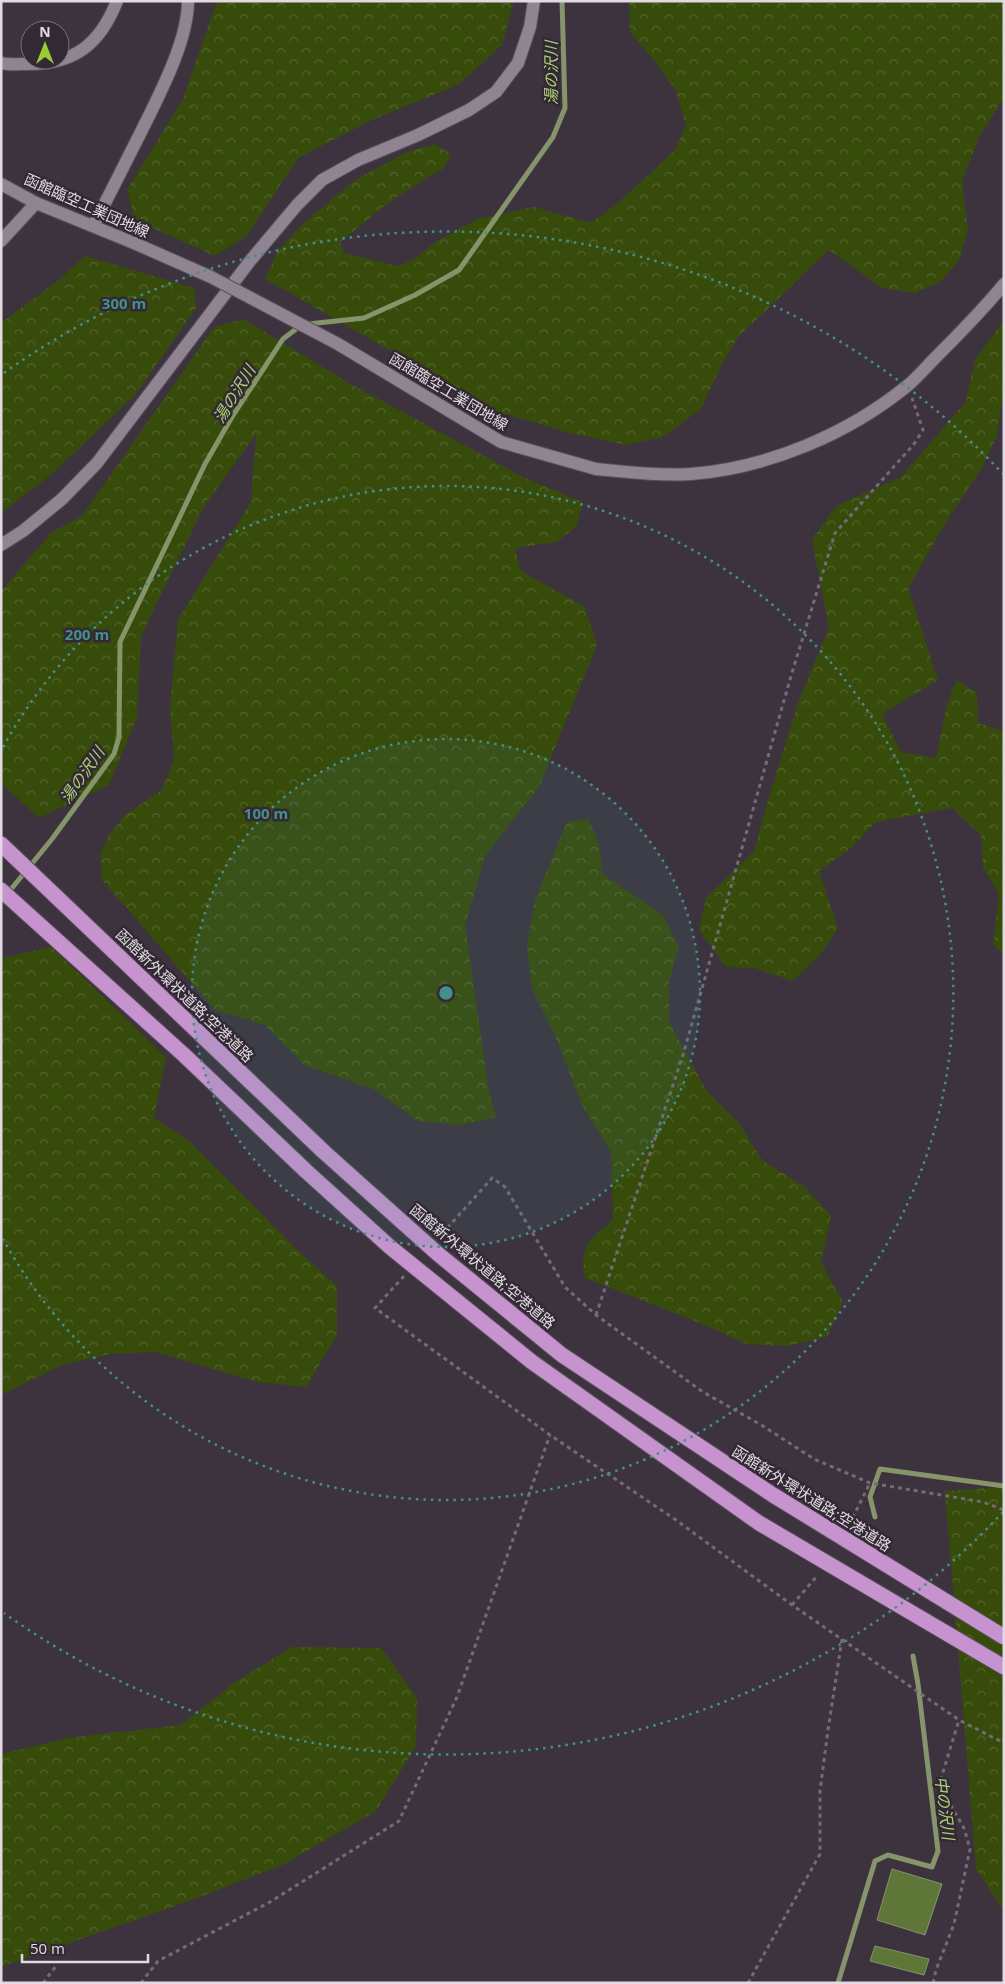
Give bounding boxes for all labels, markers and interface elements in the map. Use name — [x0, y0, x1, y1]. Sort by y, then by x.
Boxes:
north arrow — [20, 20, 70, 70]
text: N — [39, 22, 51, 41]
water label: 湯の沢川 — [540, 39, 562, 105]
street label: 函館臨空工業団地線 — [21, 168, 153, 242]
text: 300 m — [102, 293, 146, 313]
street label: 函館臨空工業団地線 — [386, 348, 512, 434]
water label: 湯の沢川 — [208, 359, 261, 427]
text: 200 m — [65, 624, 109, 644]
water label: 湯の沢川 — [55, 741, 111, 808]
text: 100 m — [244, 803, 288, 823]
street label: 函館新外環状道路;空港道路 — [112, 924, 258, 1066]
centre of rings — [437, 984, 455, 1002]
street label: 函館新外環状道路;空港道路 — [406, 1199, 560, 1333]
street label: 函館新外環状道路;空港道路 — [729, 1441, 895, 1555]
water label: 中の沢川 — [930, 1775, 960, 1843]
scale bar — [22, 1932, 149, 1964]
text: 50 m — [30, 1938, 65, 1958]

